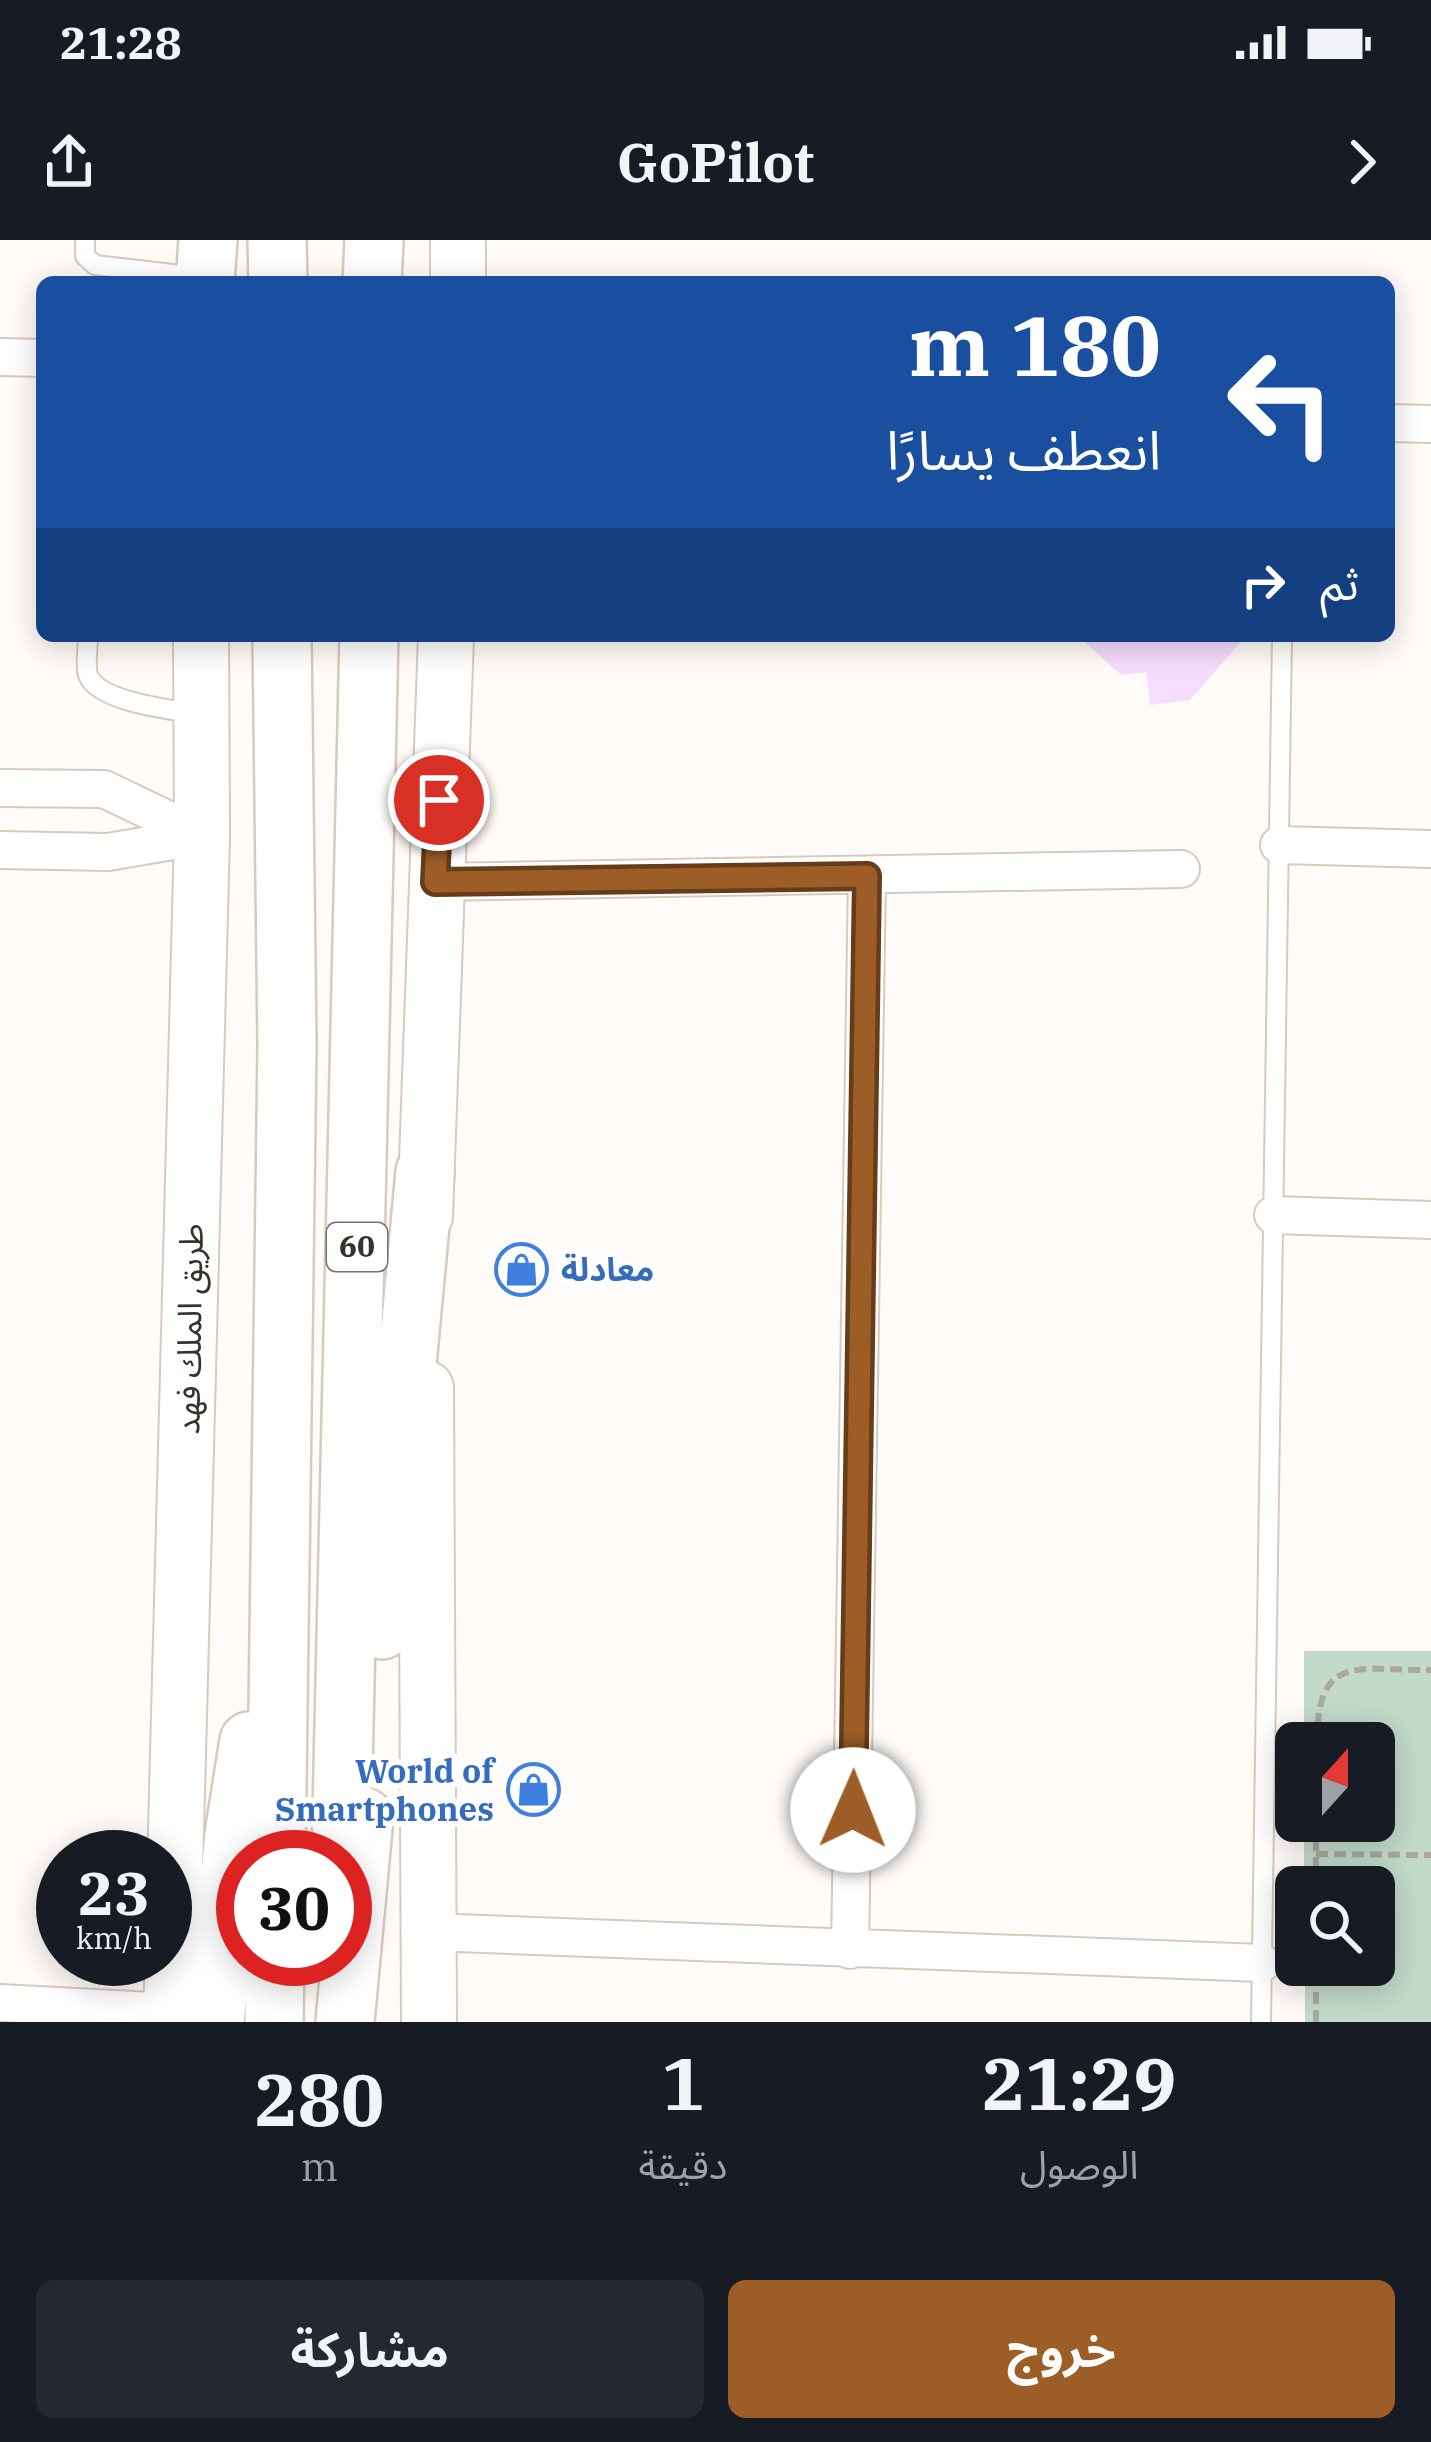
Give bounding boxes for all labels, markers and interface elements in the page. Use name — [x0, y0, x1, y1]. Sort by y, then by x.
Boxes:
text: 21:28 — [60, 13, 182, 71]
text: GoPilot — [617, 127, 814, 197]
icon: share — [36, 129, 102, 195]
icon: forward — [1329, 129, 1395, 195]
text: 180 m — [909, 290, 1161, 399]
icon: left — [1203, 324, 1359, 480]
text: انعطف يسارًا — [886, 415, 1161, 485]
icon: right — [1230, 552, 1296, 618]
text: ثم — [1320, 554, 1359, 612]
pin — [388, 749, 490, 851]
icon: arrive — [406, 767, 472, 833]
street label: طريق الملك فهد — [165, 1223, 212, 1435]
road number: 60 — [327, 1223, 387, 1271]
shop icon: معادلة — [494, 1241, 550, 1297]
place label: معادلة — [561, 1247, 654, 1290]
north arrow — [1275, 1722, 1395, 1842]
map controls — [1275, 1722, 1395, 1986]
position arrow — [790, 1747, 916, 1873]
place label: World of Smartphones — [275, 1749, 496, 1830]
shop icon: World of Smartphones — [505, 1762, 561, 1818]
speed limit sign: 30 — [216, 1830, 372, 1986]
text: 23 — [78, 1853, 150, 1932]
button: search — [1275, 1866, 1395, 1986]
text: km/h — [76, 1918, 152, 1957]
text: 1 — [661, 2036, 705, 2130]
text: 21:29 — [982, 2036, 1177, 2130]
text: 280 — [255, 2052, 384, 2146]
text: دقيقة — [639, 2139, 727, 2190]
text: الوصول — [1020, 2139, 1139, 2190]
text: m — [301, 2141, 338, 2192]
button: مشاركة — [36, 2280, 704, 2418]
button: خروج — [728, 2280, 1395, 2418]

